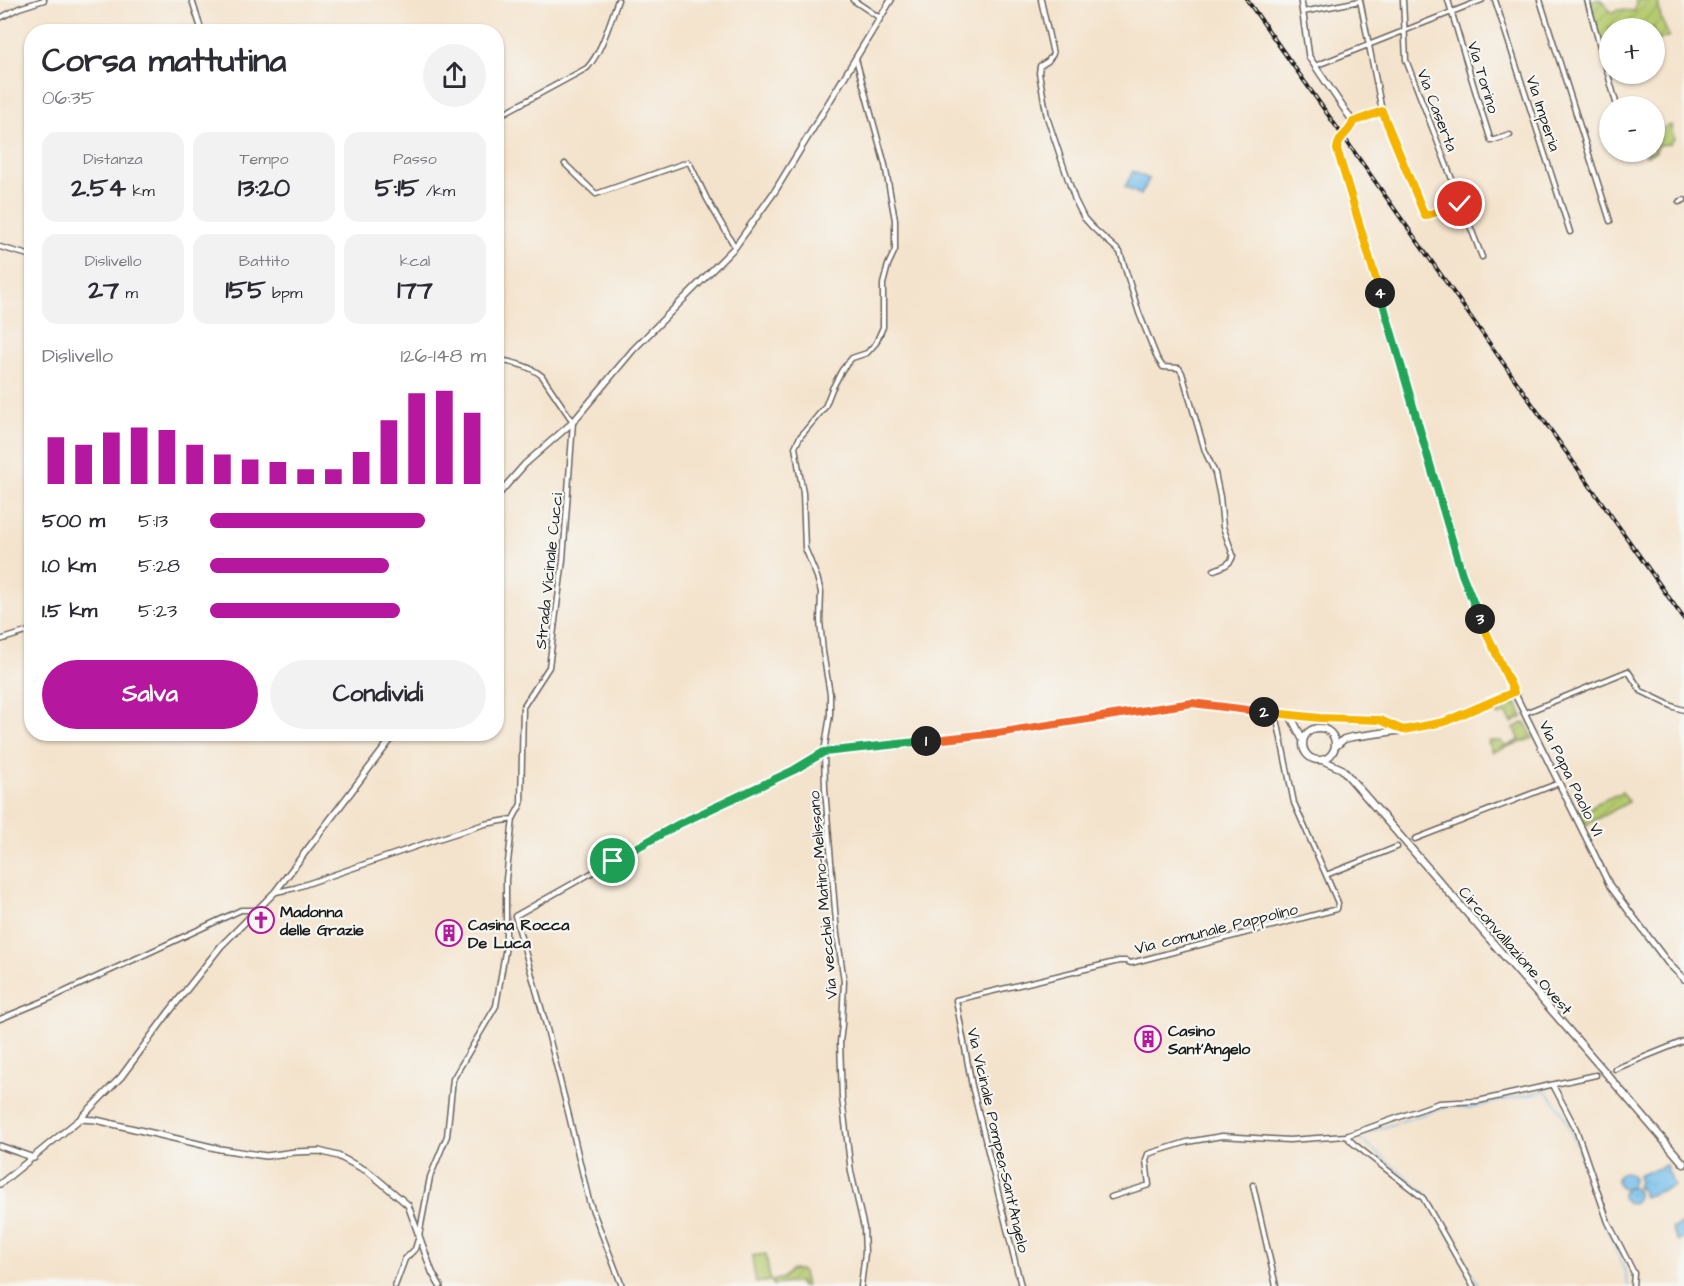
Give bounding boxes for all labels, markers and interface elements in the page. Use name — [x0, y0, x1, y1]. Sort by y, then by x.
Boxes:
map controls — [1599, 18, 1665, 162]
button: + — [1599, 18, 1665, 84]
text: Corsa mattutina — [42, 38, 286, 84]
street label: Via Torino — [1462, 39, 1504, 116]
button: share — [423, 44, 486, 107]
street label: Via Caserta — [1411, 66, 1463, 155]
street label: Via Imperia — [1520, 72, 1566, 154]
text: 06:35 — [42, 84, 95, 112]
button: − — [1599, 96, 1665, 162]
text: Distanza — [83, 148, 143, 170]
text: Tempo — [240, 148, 288, 170]
text: Passo — [393, 148, 437, 170]
text: 2.54 — [71, 170, 126, 206]
text: 13:20 — [238, 170, 290, 206]
text: 5:15 — [375, 170, 419, 206]
pin — [1434, 178, 1485, 229]
text: km — [126, 180, 155, 202]
text: /km — [419, 180, 455, 202]
icon: check — [1443, 187, 1476, 220]
text: Dislivello — [85, 250, 141, 272]
text: Battito — [239, 250, 289, 272]
text: kcal — [400, 250, 430, 272]
text: 27 — [88, 272, 119, 308]
text: 155 — [226, 272, 266, 308]
text: 177 — [397, 272, 433, 308]
pin: 4 — [1365, 278, 1395, 308]
text: m — [119, 282, 138, 304]
text: bpm — [266, 282, 302, 304]
text: 4 — [1375, 282, 1385, 304]
text: Dislivello — [42, 342, 113, 370]
text: 126–148 m — [401, 342, 486, 370]
street label: Strada Vicinale Cucci — [530, 491, 568, 650]
text: 500 m — [42, 507, 105, 535]
text: 5:13 — [138, 507, 168, 535]
text: 1.0 km — [42, 552, 96, 580]
text: 5:28 — [138, 552, 180, 580]
text: 1.5 km — [42, 597, 97, 625]
text: 5:23 — [138, 597, 177, 625]
pin: 3 — [1465, 604, 1495, 634]
text: 3 — [1476, 608, 1484, 630]
button: Salva — [42, 660, 258, 729]
button: Condividi — [270, 660, 486, 729]
pin: 2 — [1249, 697, 1279, 727]
text: 2 — [1259, 701, 1269, 723]
street label: Via Papa Paolo VI — [1533, 717, 1609, 840]
pin: 1 — [911, 726, 941, 756]
text: 1 — [925, 730, 927, 752]
street label: Via vecchia Matino-Melissano — [803, 790, 843, 1000]
pin — [587, 835, 638, 886]
icon: arrive — [596, 844, 629, 877]
street label: Circonvallazione Ovest — [1453, 882, 1578, 1020]
street label: Via comunale Pappolino — [1132, 898, 1300, 960]
place label: Madonna delle Grazie — [279, 901, 364, 941]
church icon: Madonna delle Grazie — [246, 905, 276, 935]
place label: Casina Rocca De Luca — [468, 914, 570, 954]
building icon: Casina Rocca De Luca — [434, 918, 464, 948]
place label: Casino Sant'Angelo — [1167, 1020, 1251, 1062]
building icon: Casino Sant'Angelo — [1133, 1024, 1163, 1054]
street label: Via Vicinale Pompea-Sant'Angelo — [960, 1026, 1035, 1255]

